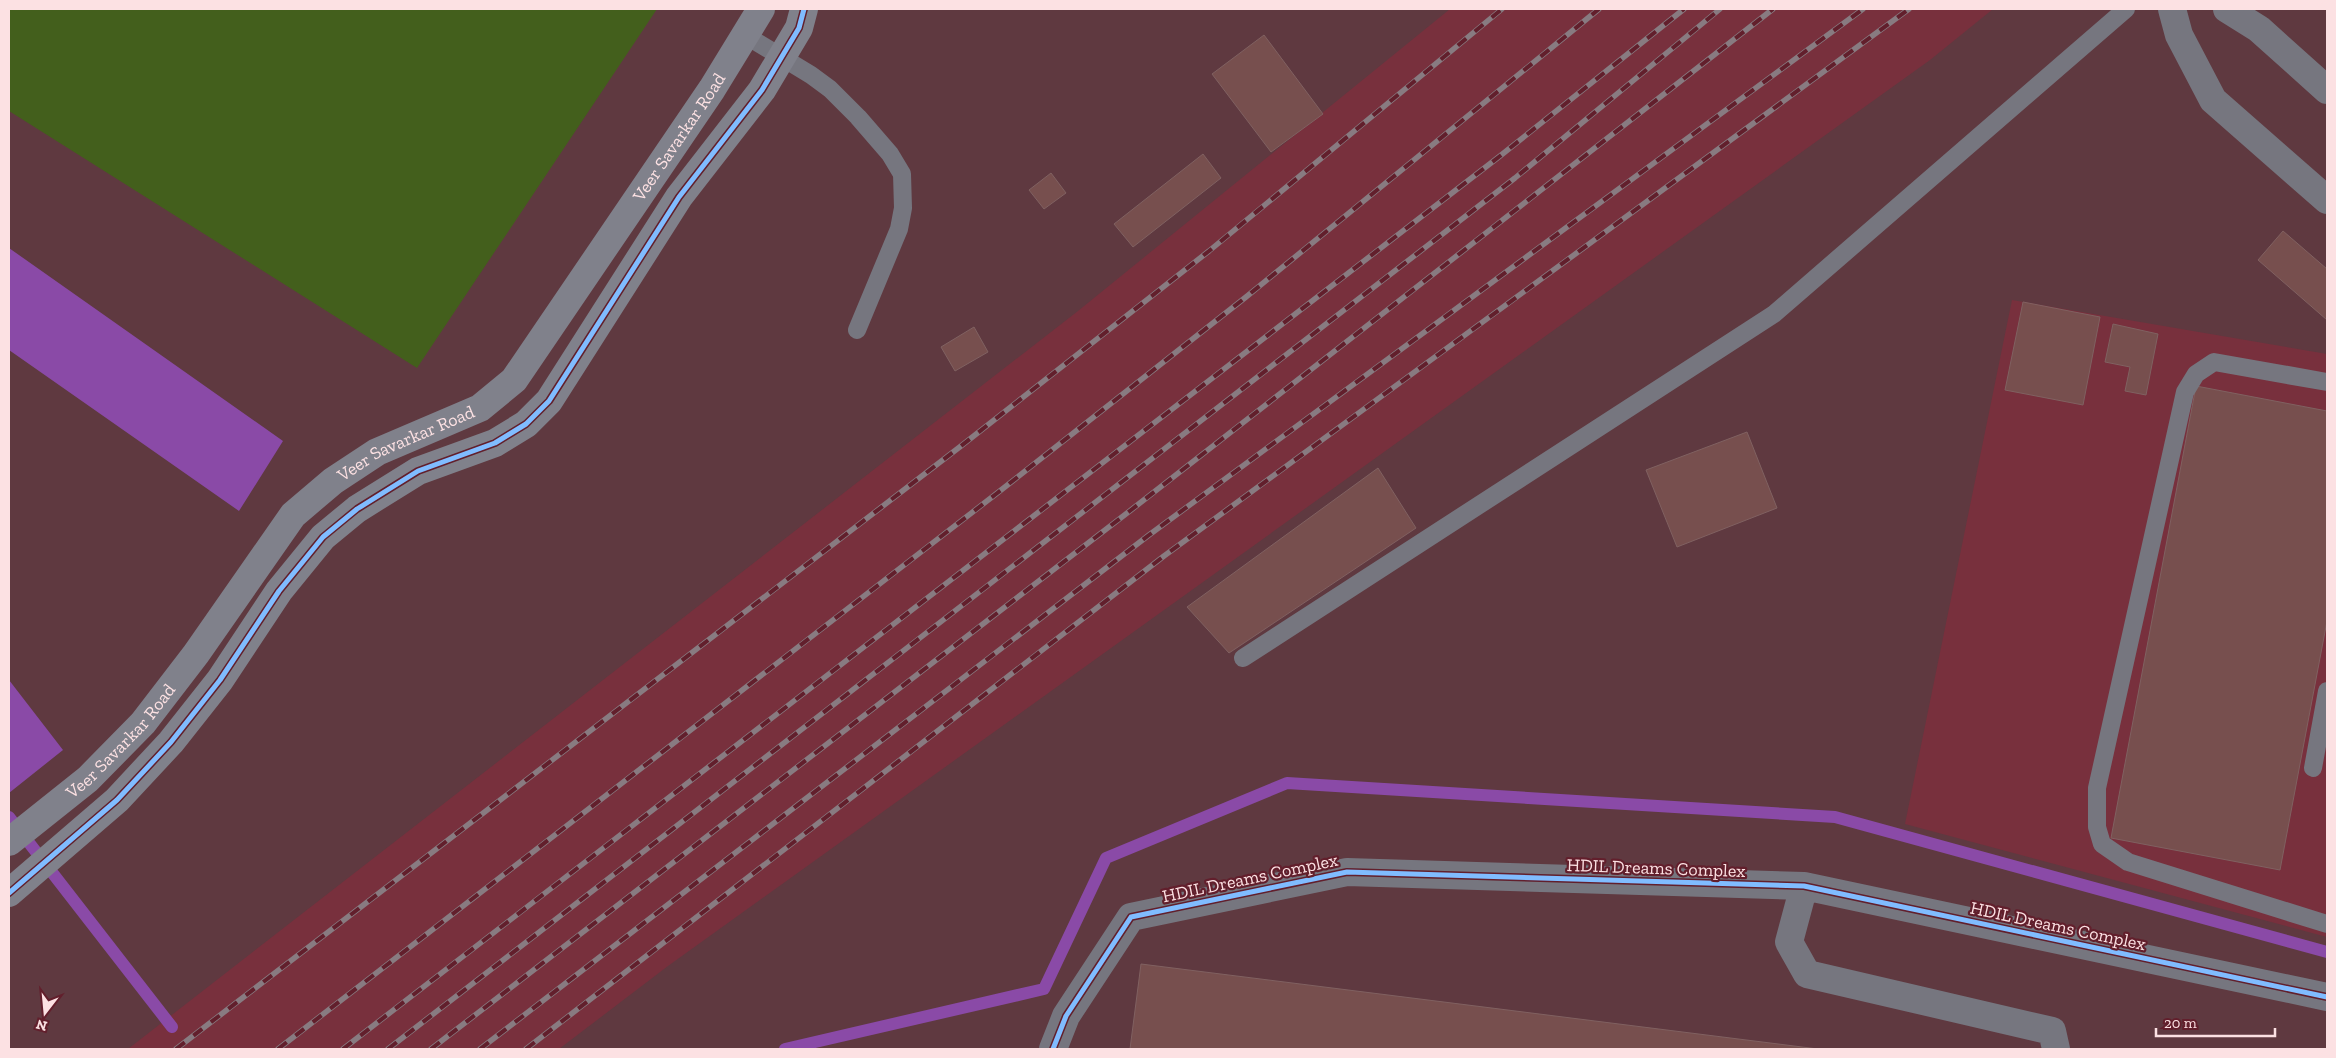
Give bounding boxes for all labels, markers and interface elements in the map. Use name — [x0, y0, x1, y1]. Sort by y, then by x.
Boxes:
street label: Veer Savarkar Road — [627, 69, 730, 206]
street label: Veer Savarkar Road — [332, 401, 478, 487]
street label: Veer Savarkar Road — [61, 679, 180, 804]
street label: HDIL Dreams Complex — [1160, 849, 1340, 907]
street label: HDIL Dreams Complex — [1566, 854, 1746, 882]
street label: HDIL Dreams Complex — [1968, 897, 2148, 955]
north arrow — [20, 988, 70, 1038]
scale bar — [2156, 1006, 2275, 1038]
text: 20 m — [2164, 1014, 2197, 1032]
text: N — [34, 1015, 49, 1035]

